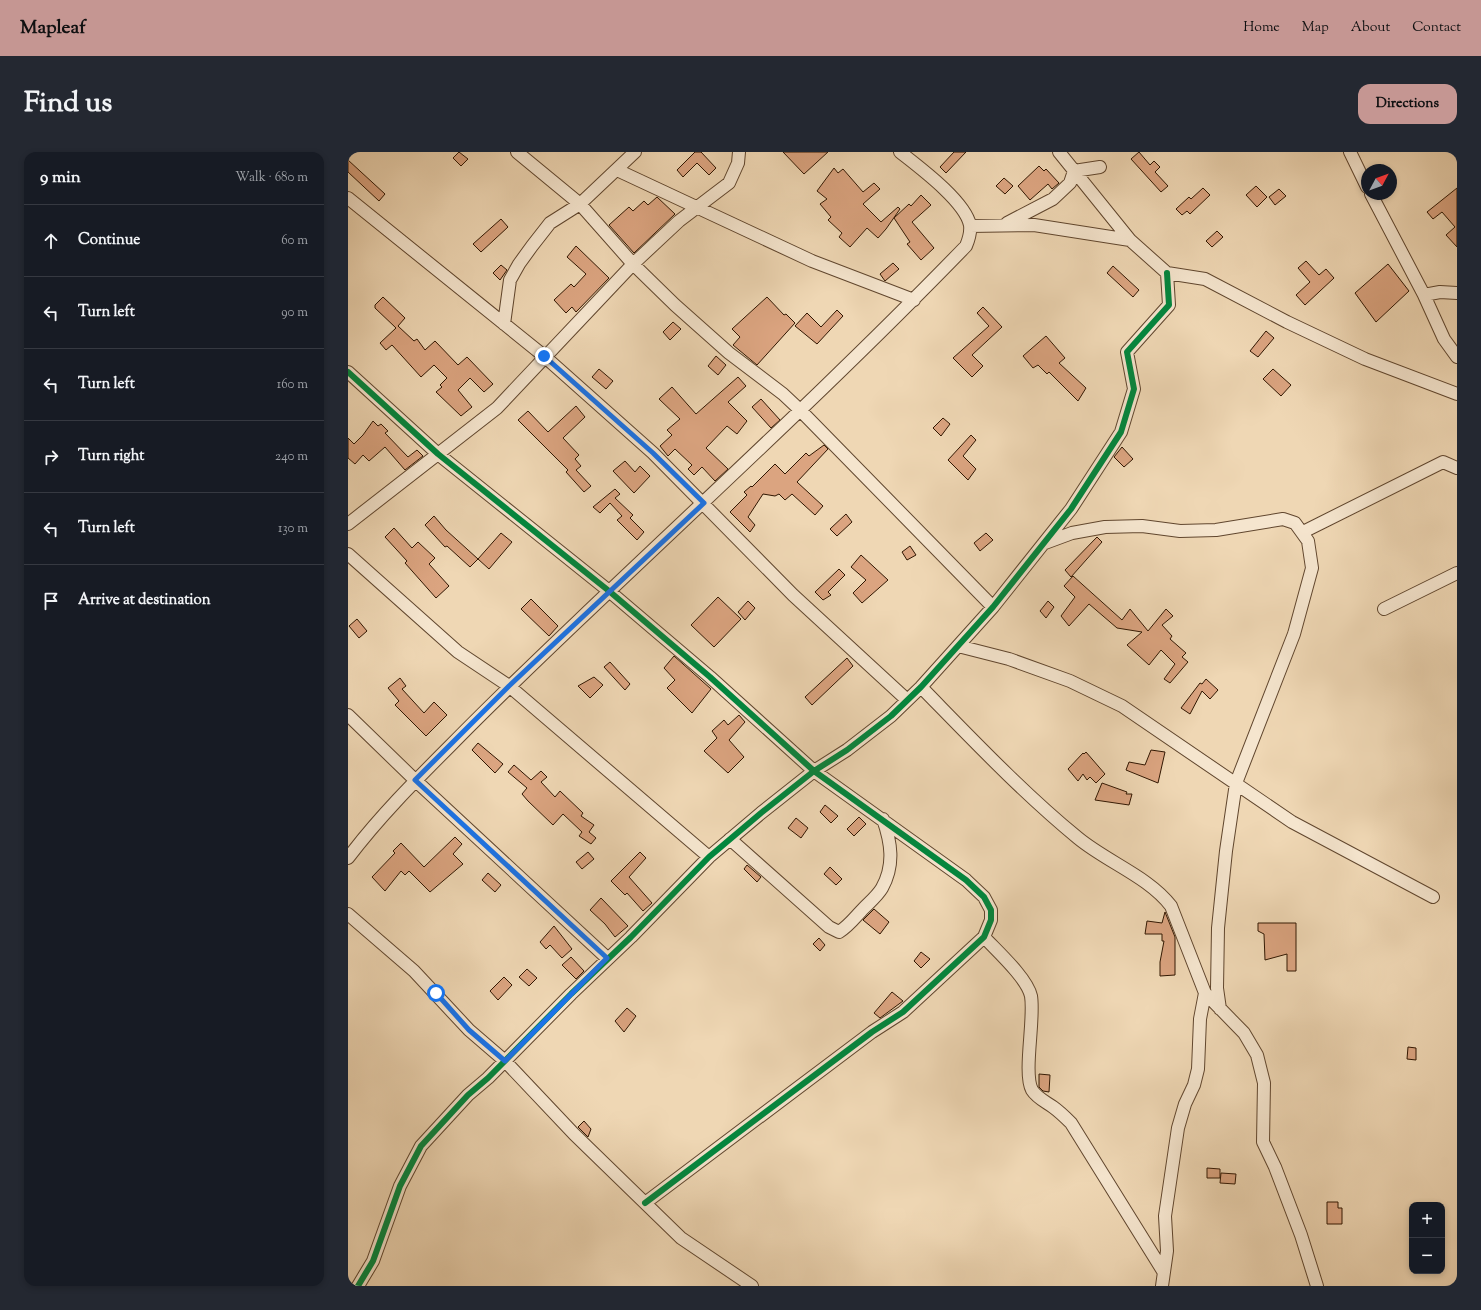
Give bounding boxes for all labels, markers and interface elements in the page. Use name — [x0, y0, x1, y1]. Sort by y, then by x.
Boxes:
text: Mapleaf — [20, 15, 86, 42]
text: Home — [1243, 18, 1280, 38]
text: Map — [1302, 18, 1329, 38]
text: About — [1351, 18, 1390, 38]
text: Contact — [1412, 18, 1461, 38]
text: Find us — [24, 84, 112, 124]
button: Directions — [1358, 84, 1457, 124]
north arrow — [1361, 164, 1397, 200]
text: 9 min — [40, 166, 81, 190]
text: Walk · 680 m — [235, 169, 308, 187]
icon: ahead — [40, 230, 62, 252]
text: Continue — [78, 230, 140, 251]
text: 60 m — [281, 232, 308, 250]
icon: left — [40, 302, 62, 324]
text: Turn left — [78, 302, 135, 323]
text: 90 m — [281, 304, 308, 322]
route end — [535, 347, 553, 365]
icon: left — [40, 374, 62, 396]
text: Turn left — [78, 374, 135, 395]
text: 160 m — [277, 376, 308, 394]
icon: right — [40, 446, 62, 468]
text: Turn right — [78, 446, 144, 467]
text: 240 m — [275, 448, 308, 466]
icon: left — [40, 518, 62, 540]
text: Turn left — [78, 518, 135, 539]
text: 130 m — [278, 520, 308, 538]
icon: arrive — [40, 590, 62, 612]
text: Arrive at destination — [78, 590, 211, 611]
route start — [427, 984, 445, 1002]
map controls — [1409, 1202, 1445, 1274]
button: + — [1409, 1202, 1445, 1238]
button: − — [1409, 1238, 1445, 1274]

